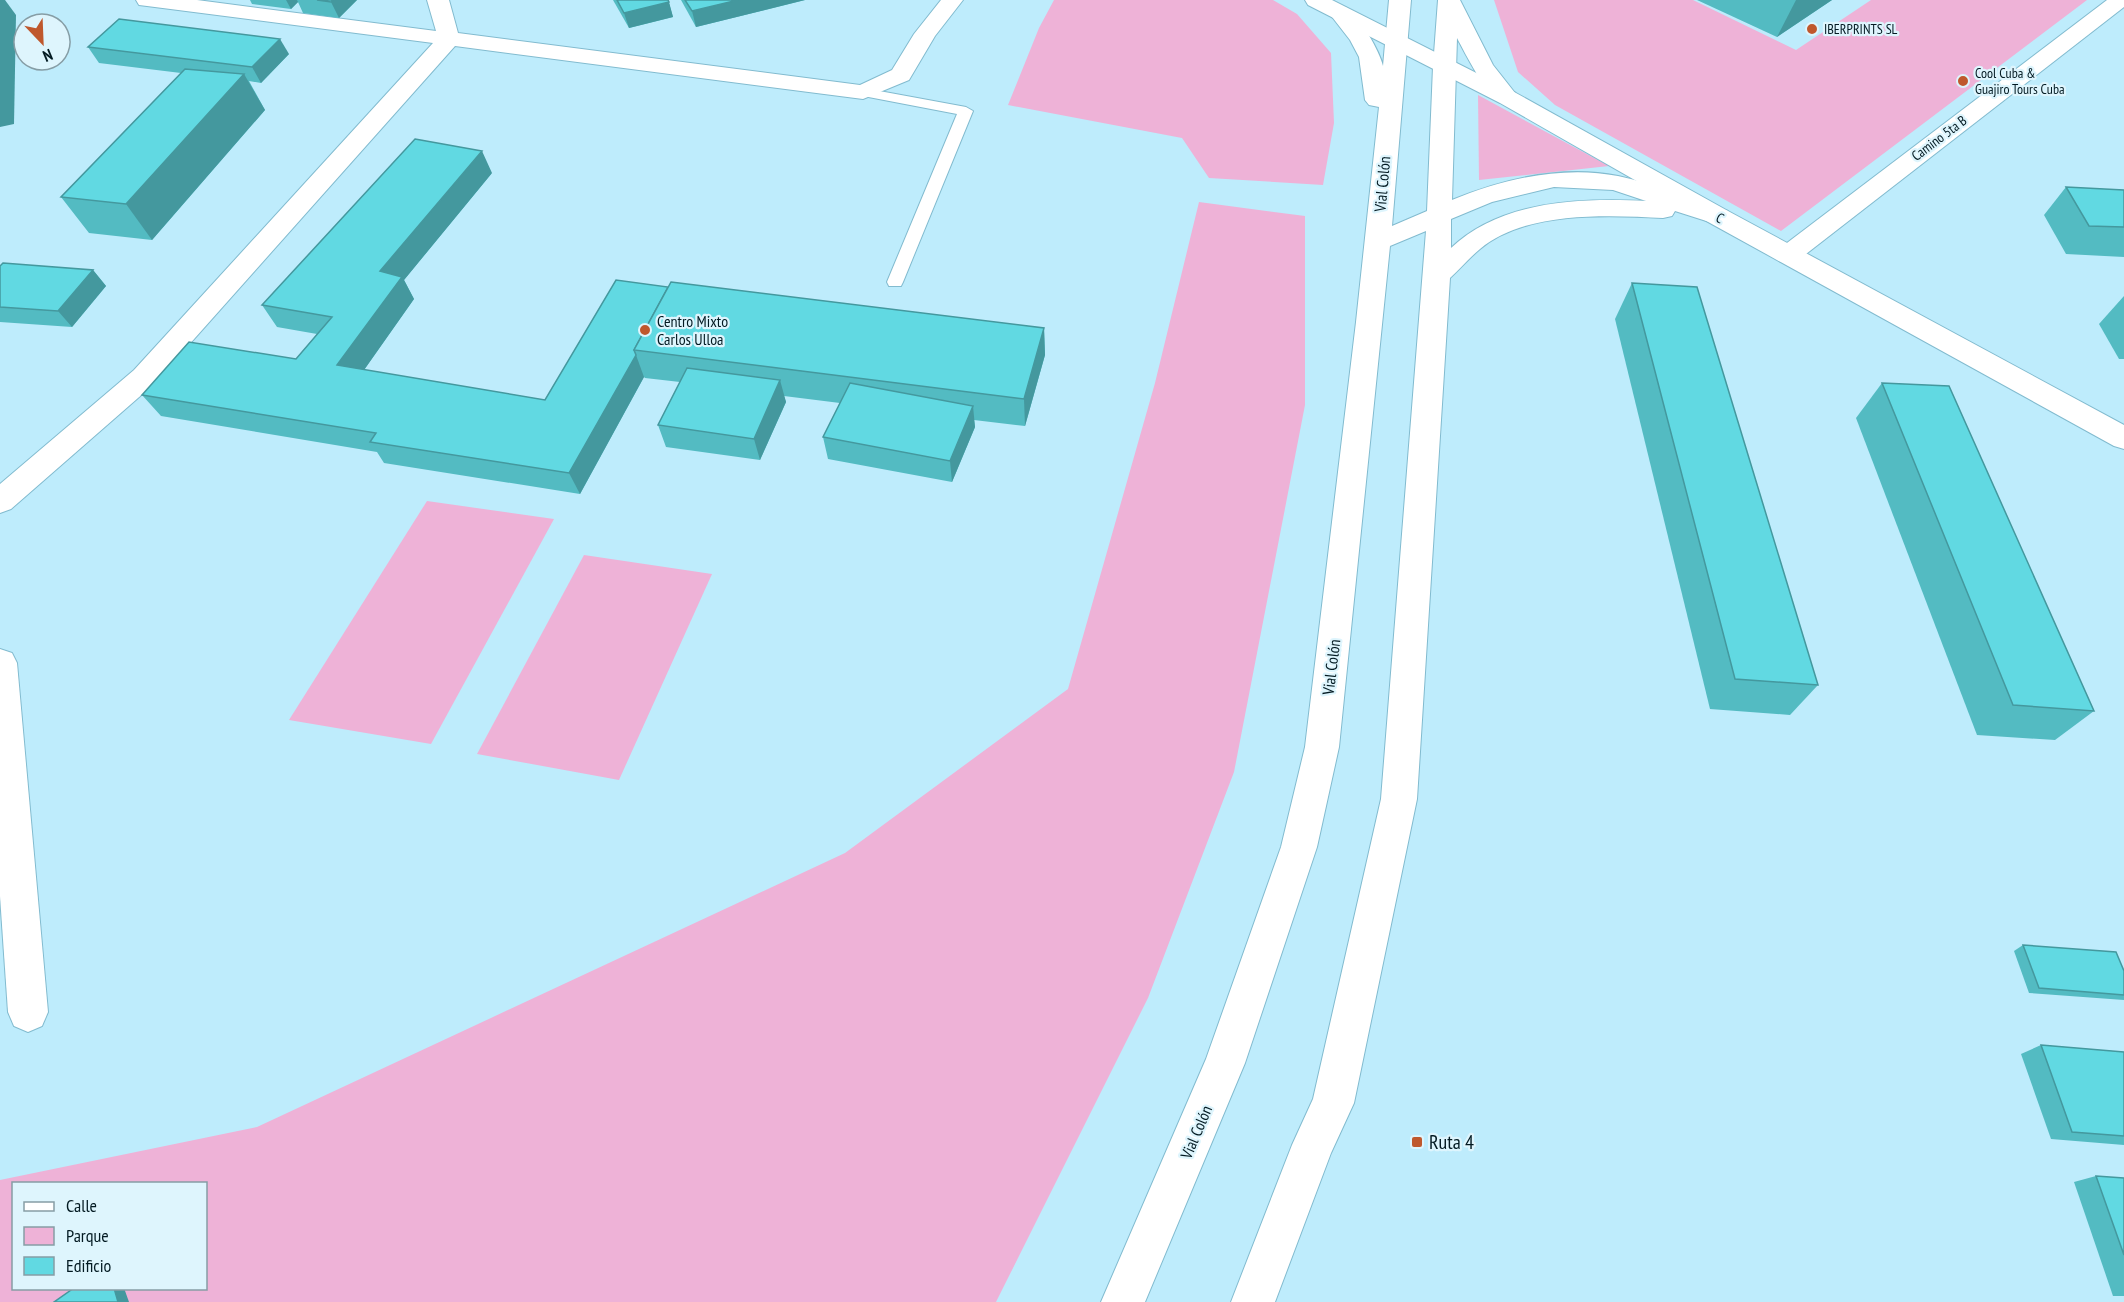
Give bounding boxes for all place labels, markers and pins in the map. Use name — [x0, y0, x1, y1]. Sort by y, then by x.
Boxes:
place label: IBERPRINTS SL — [1824, 20, 1898, 38]
marker: IBERPRINTS SL — [1805, 22, 1819, 36]
place label: Cool Cuba & Guajiro Tours Cuba — [1975, 64, 2065, 98]
marker: Cool Cuba & Guajiro Tours Cuba — [1956, 74, 1970, 88]
place label: Centro Mixto Carlos Ulloa — [657, 311, 728, 349]
marker: Centro Mixto Carlos Ulloa — [638, 323, 652, 337]
place label: Ruta 4 — [1429, 1129, 1474, 1155]
marker: Ruta 4 — [1410, 1135, 1424, 1149]

